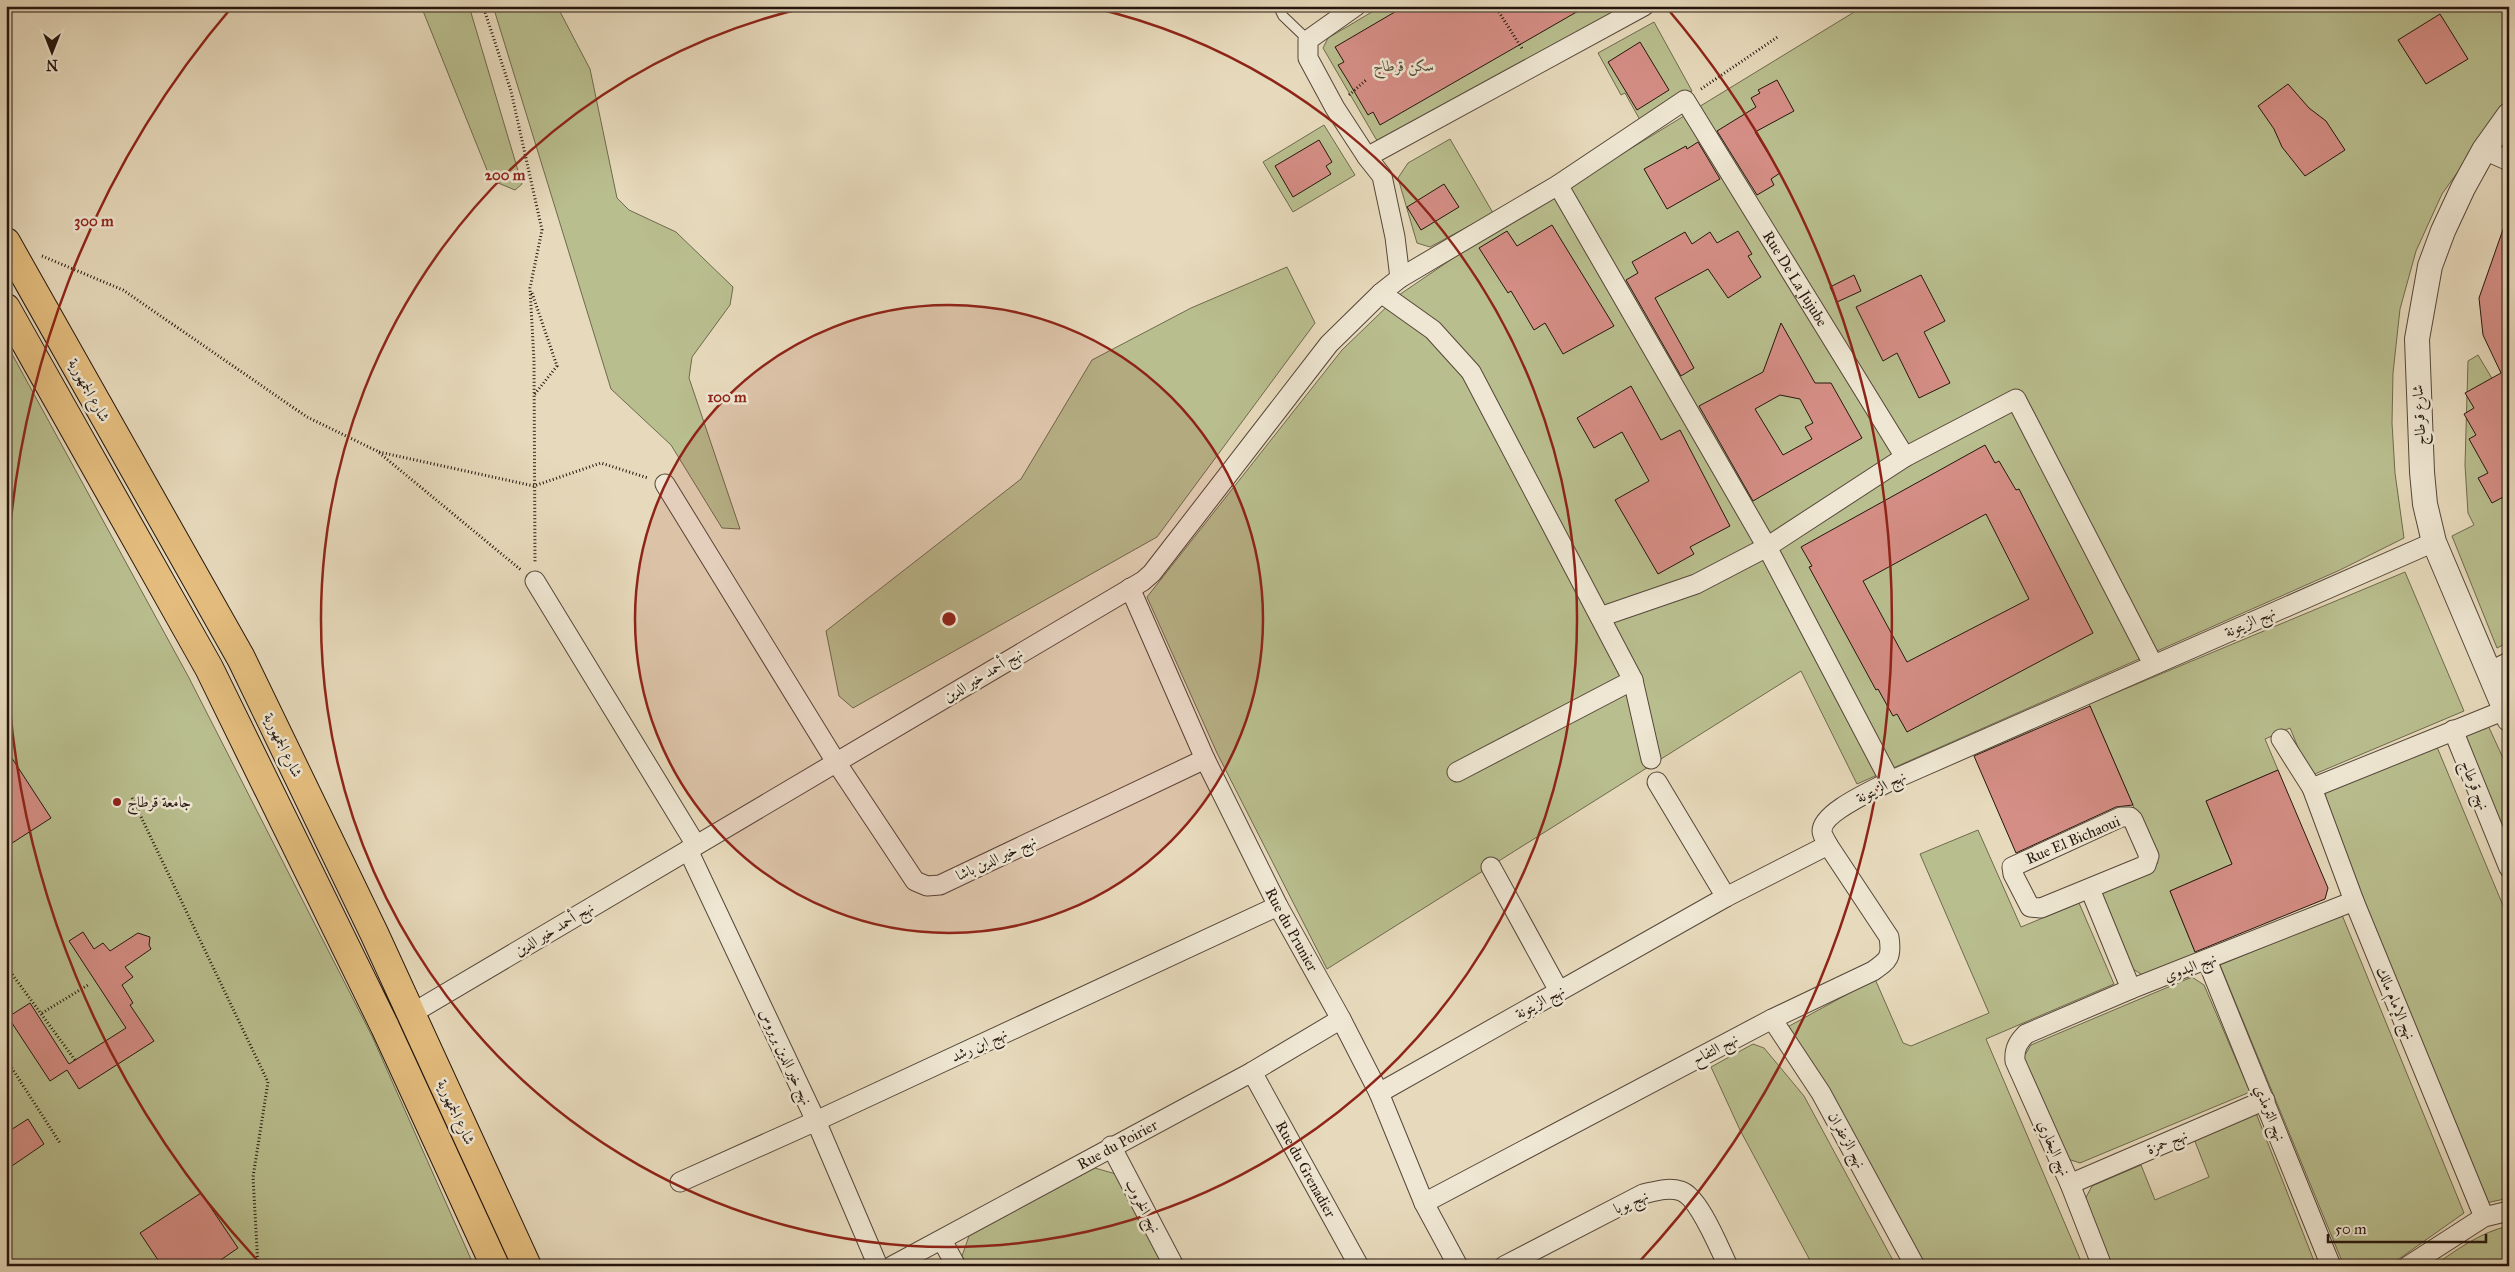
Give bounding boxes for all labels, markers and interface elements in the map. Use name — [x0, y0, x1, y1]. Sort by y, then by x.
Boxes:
north arrow — [28, 28, 78, 78]
text: N — [46, 56, 58, 73]
park label: سكن قرطاج — [1373, 57, 1435, 79]
text: 200 m — [485, 166, 526, 184]
text: 300 m — [74, 212, 114, 231]
street label: Rue De La Jujube — [1759, 228, 1831, 330]
street label: شارع الجمهورية — [61, 355, 114, 427]
street label: شارع قرطاج — [2408, 384, 2434, 446]
text: 100 m — [707, 388, 747, 406]
street label: نهج الزيتونة — [2222, 603, 2280, 646]
centre of rings — [940, 610, 958, 628]
street label: نهج أحمد خير الدين — [939, 643, 1029, 710]
street label: شارع الجمهورية — [256, 710, 306, 782]
street label: نهج قرطاج — [2452, 757, 2493, 814]
street label: نهج الزيتونة — [1853, 767, 1911, 812]
place label: جامعة قرطاج — [127, 793, 191, 815]
marker: جامعة قرطاج — [111, 796, 123, 808]
street label: Rue El Bichaoui — [2023, 812, 2123, 868]
street label: نهج خير الدين باشا — [953, 832, 1041, 889]
street label: Rue du Prunier — [1261, 885, 1322, 975]
street label: نهج أحمد خير الدين — [510, 897, 600, 964]
street label: نهج البدوي — [2161, 949, 2221, 990]
street label: نهج الإمام مالك — [2368, 964, 2419, 1044]
street label: نهج الزيتونة — [1512, 981, 1570, 1027]
street label: نهج خير الدين بربروس — [751, 1006, 816, 1110]
street label: نهج ابن رشد — [948, 1024, 1012, 1070]
street label: نهج التفاح — [1689, 1029, 1743, 1073]
street label: شارع الجمهورية — [430, 1077, 479, 1149]
street label: نهج الترمذي — [2246, 1082, 2289, 1146]
street label: نهج الزعفران — [1820, 1109, 1870, 1174]
street label: Rue du Poirier — [1074, 1116, 1161, 1173]
street label: نهج البخاري — [2029, 1117, 2074, 1181]
street label: Rue du Grenadier — [1272, 1118, 1340, 1221]
street label: نهج حمزة — [2144, 1126, 2192, 1163]
street label: نهج الخروب — [1117, 1176, 1165, 1238]
street label: نهج يوبا — [1611, 1186, 1653, 1222]
scale bar — [2328, 1212, 2485, 1244]
text: 50 m — [2335, 1220, 2367, 1238]

